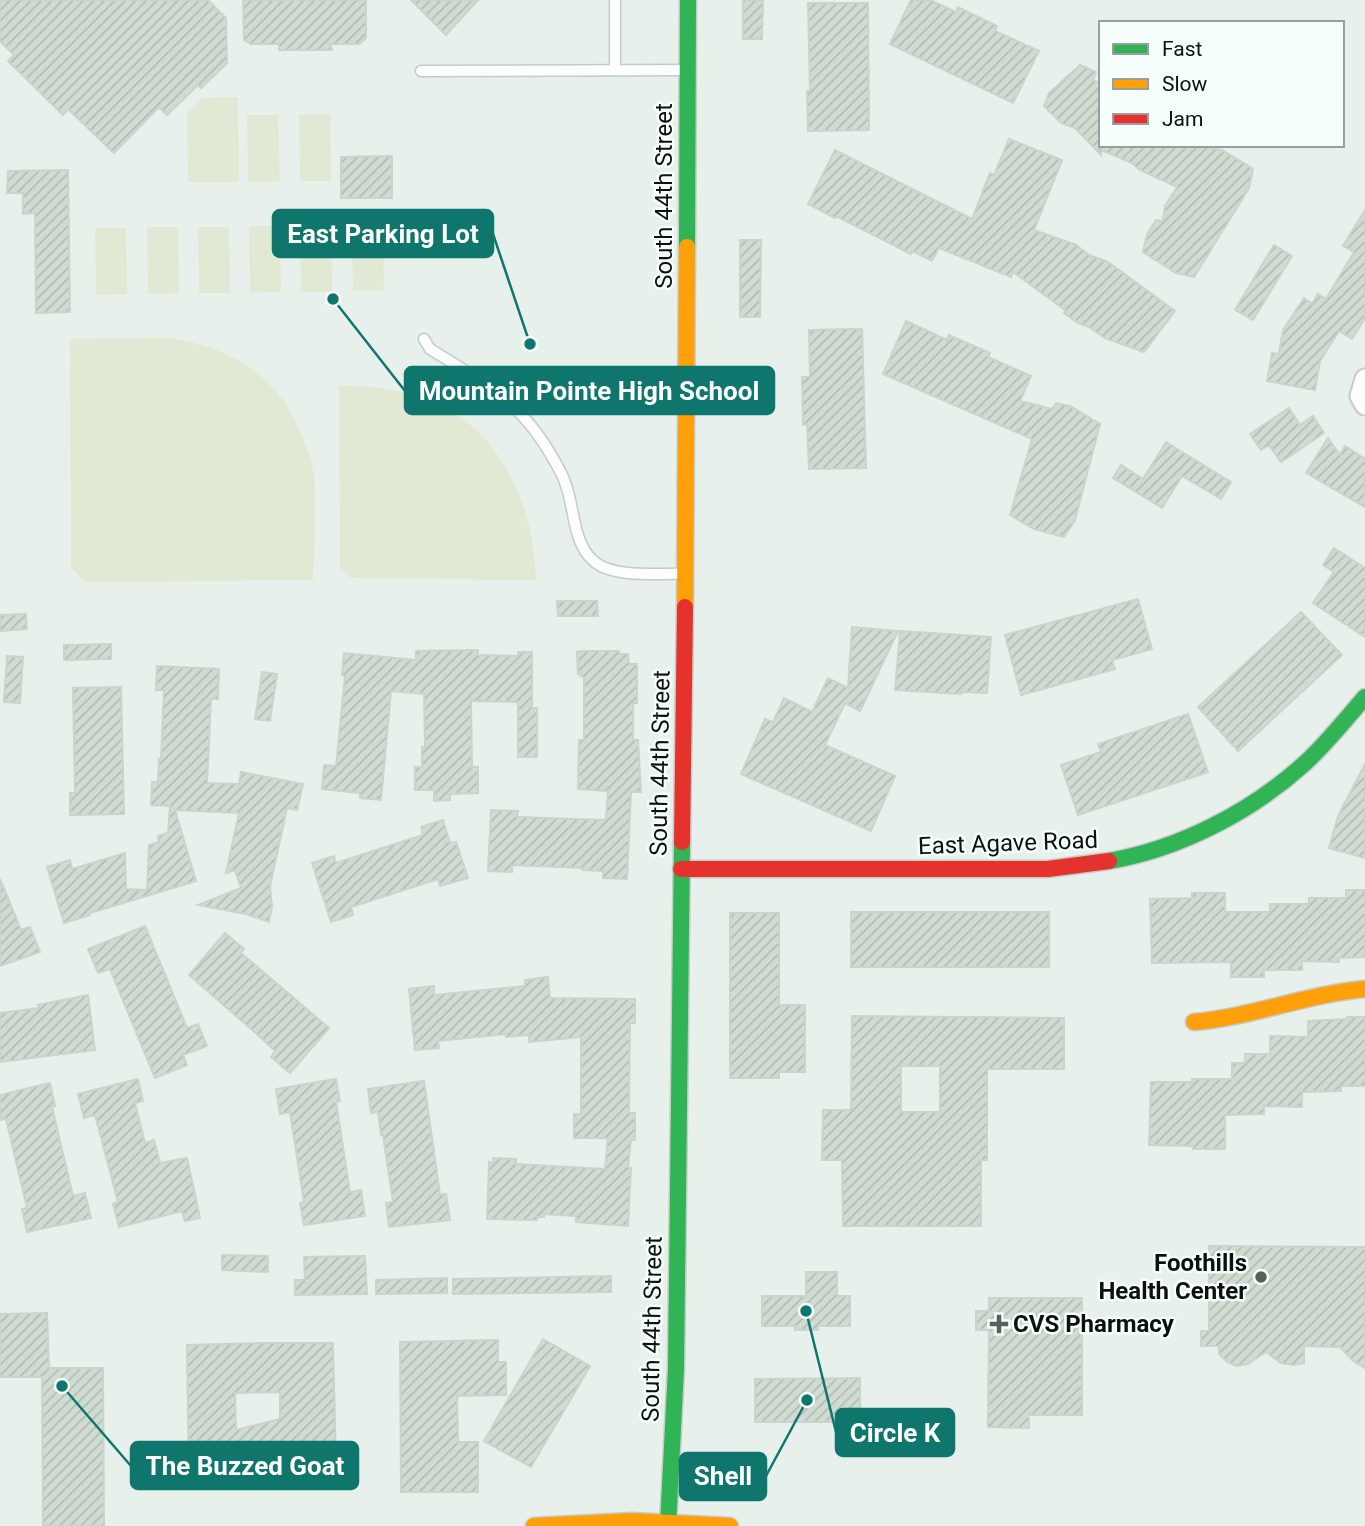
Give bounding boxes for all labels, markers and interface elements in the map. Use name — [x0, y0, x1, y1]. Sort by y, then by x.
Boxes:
legend — [1099, 21, 1344, 147]
text: Fast — [1162, 37, 1203, 61]
text: Slow — [1162, 72, 1208, 96]
street label: South 44th Street — [650, 103, 678, 289]
text: Jam — [1162, 107, 1203, 131]
callout: East Parking Lot — [273, 210, 493, 257]
text: East Parking Lot — [287, 219, 479, 249]
callout: Mountain Pointe High School — [405, 367, 774, 414]
text: Mountain Pointe High School — [419, 376, 759, 406]
street label: South 44th Street — [644, 670, 676, 856]
street label: East Agave Road — [918, 826, 1098, 860]
street label: South 44th Street — [636, 1236, 668, 1422]
place label: Foothills Health Center — [1098, 1249, 1247, 1305]
marker: Foothills Health Center — [1253, 1269, 1269, 1285]
place label: CVS Pharmacy — [1013, 1310, 1175, 1338]
marker: CVS Pharmacy — [991, 1316, 1007, 1332]
callout: Circle K — [836, 1409, 954, 1456]
text: Circle K — [850, 1418, 941, 1448]
callout: The Buzzed Goat — [131, 1442, 358, 1489]
text: The Buzzed Goat — [146, 1451, 345, 1481]
callout: Shell — [680, 1453, 766, 1500]
text: Shell — [694, 1461, 752, 1491]

